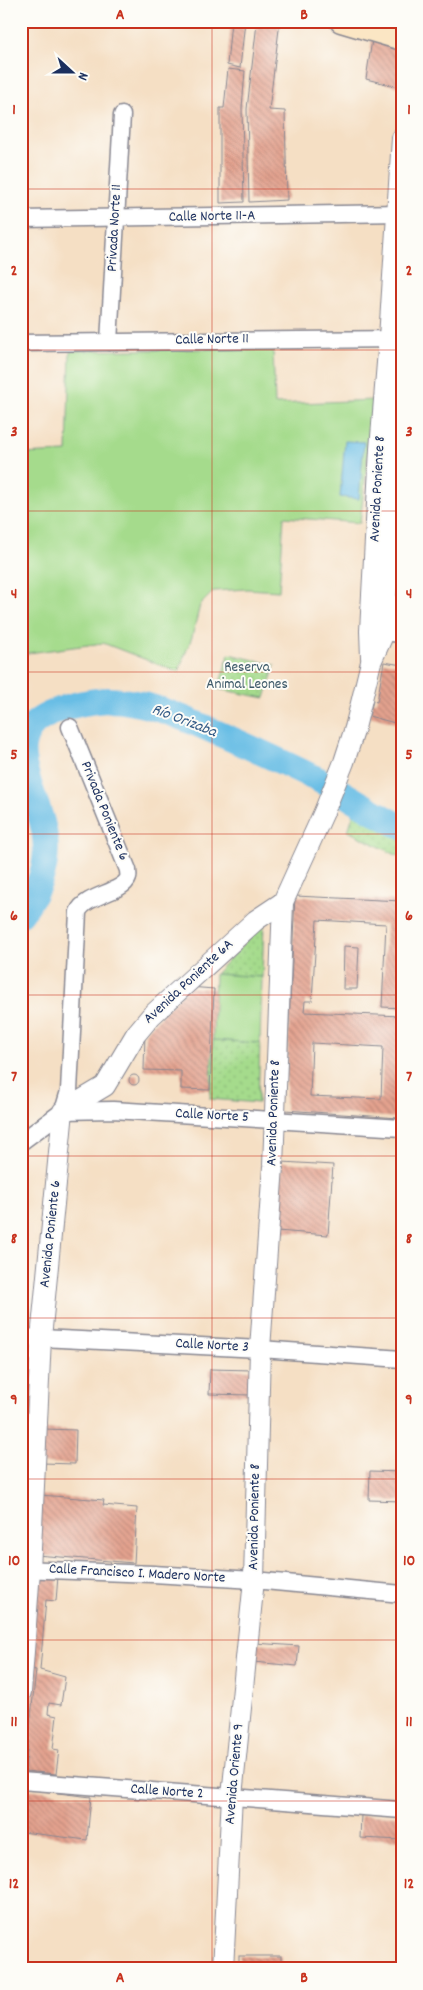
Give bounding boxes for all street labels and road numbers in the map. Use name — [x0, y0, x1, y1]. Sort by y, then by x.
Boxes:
street label: Privada Norte 11 — [102, 184, 128, 272]
street label: Calle Norte 11-A — [168, 205, 256, 229]
street label: Calle Norte 11 — [175, 328, 249, 352]
street label: Avenida Poniente 8 — [364, 435, 392, 543]
street label: Privada Poniente 6 — [74, 758, 134, 864]
street label: Avenida Poniente 6A — [139, 934, 239, 1030]
street label: Avenida Poniente 8 — [261, 1059, 287, 1167]
street label: Calle Norte 5 — [175, 1103, 249, 1129]
street label: Avenida Poniente 6 — [34, 1179, 68, 1289]
street label: Calle Norte 3 — [175, 1333, 249, 1359]
street label: Avenida Poniente 8 — [243, 1464, 267, 1570]
street label: Calle Francisco I. Madero Norte — [48, 1558, 226, 1590]
street label: Avenida Oriente 9 — [220, 1723, 250, 1825]
street label: Calle Norte 2 — [130, 1778, 204, 1806]

